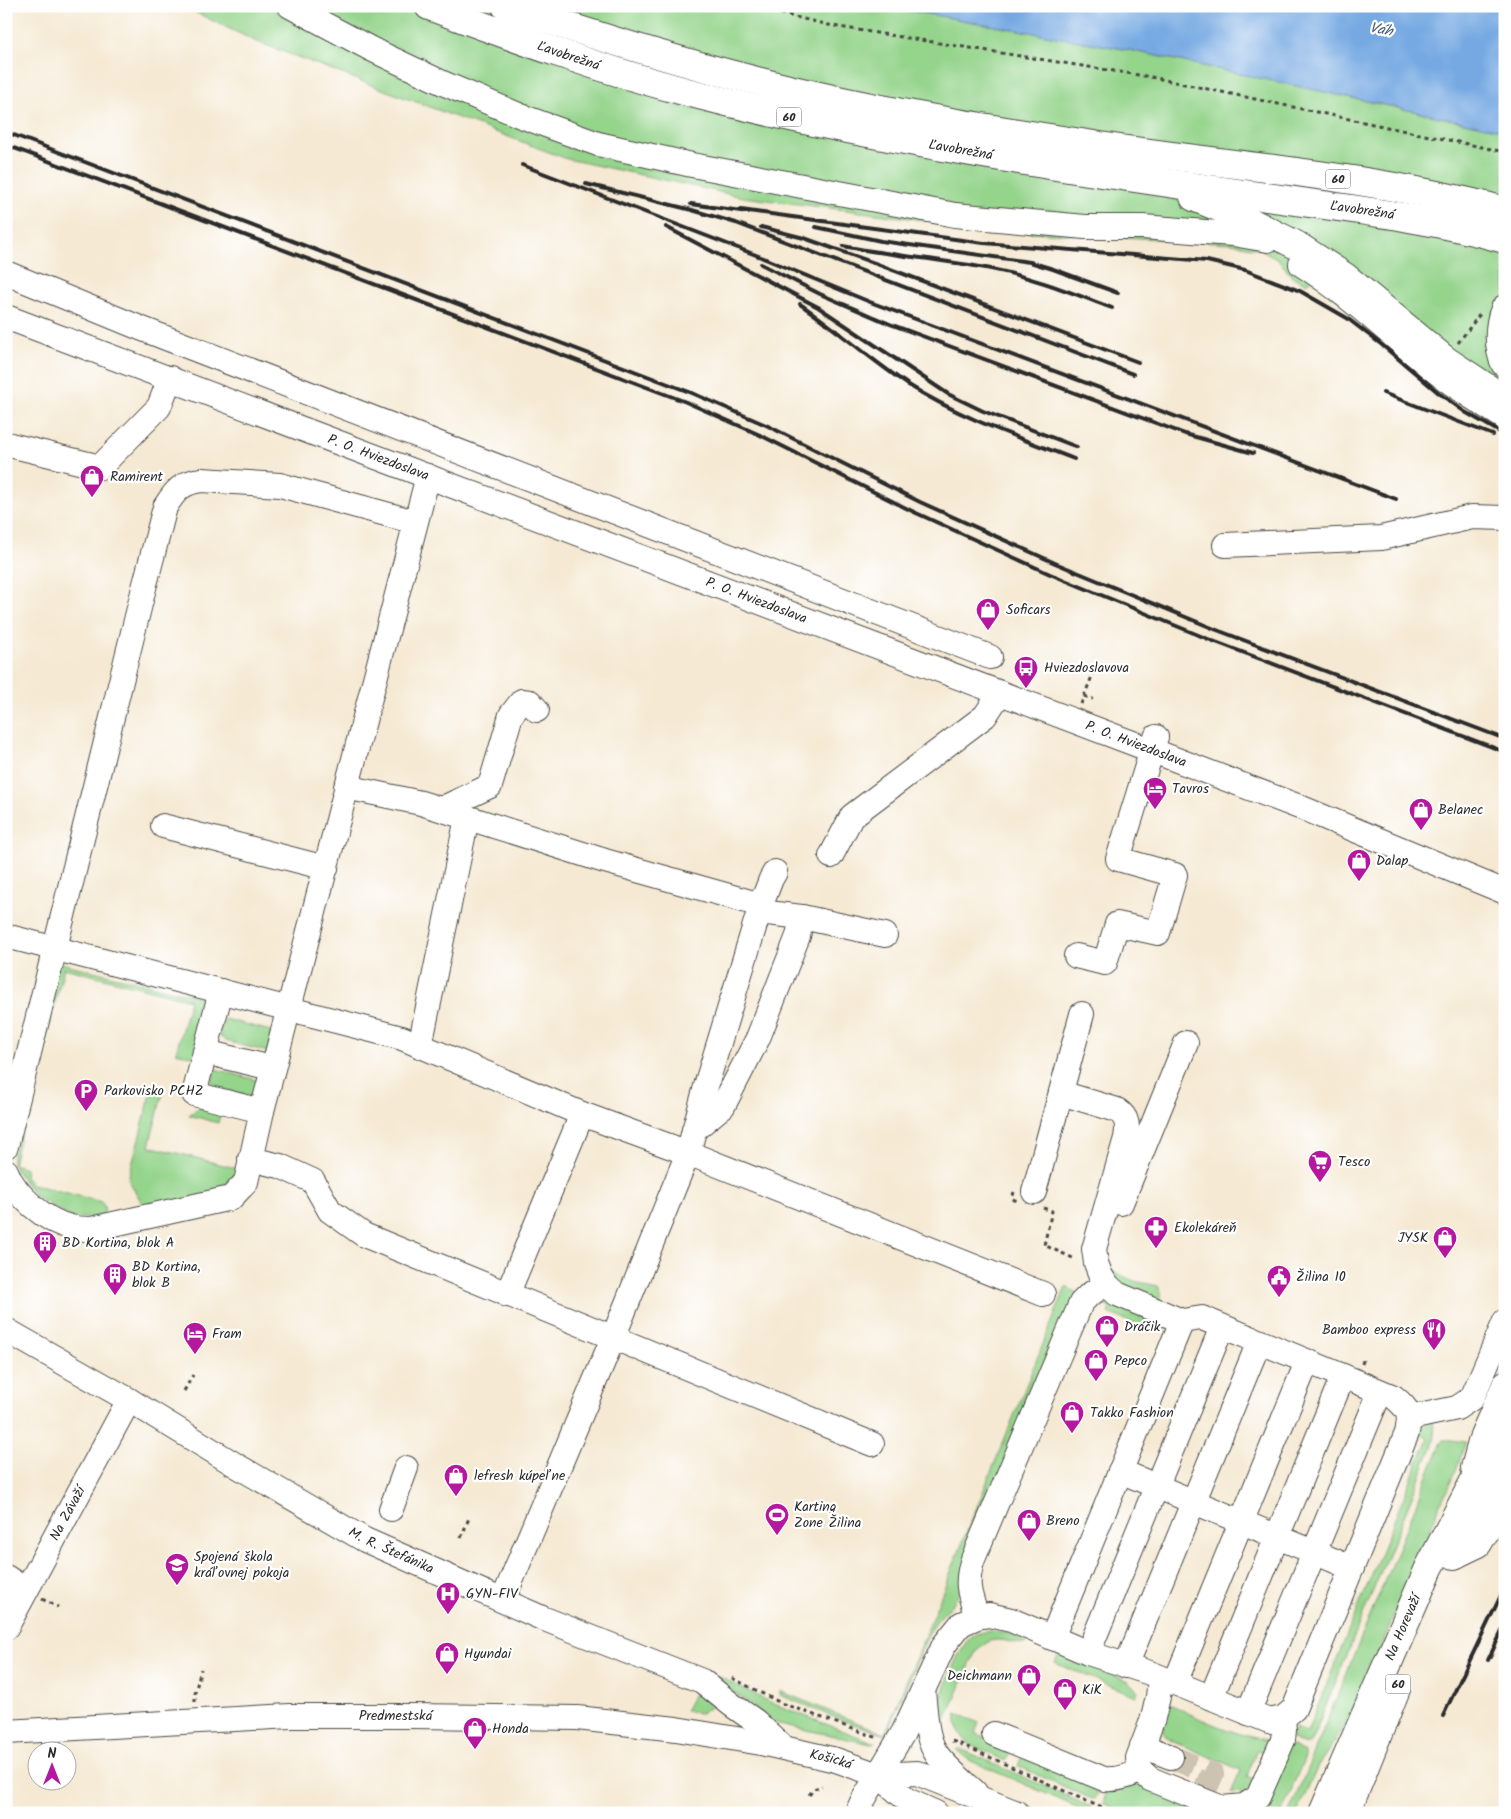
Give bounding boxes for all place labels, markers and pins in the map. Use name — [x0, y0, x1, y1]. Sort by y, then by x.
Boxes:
shop icon: Ramirent — [79, 464, 105, 498]
place label: Ramirent — [110, 466, 164, 488]
shop icon: Soficars — [975, 597, 1001, 631]
place label: Soficars — [1006, 599, 1051, 621]
bus stop icon: Hviezdoslavova — [1013, 655, 1039, 689]
place label: Hviezdoslavova — [1044, 657, 1129, 679]
hotel icon: Tavros — [1142, 776, 1168, 810]
place label: Tavros — [1172, 778, 1209, 800]
shop icon: Belanec — [1408, 797, 1434, 831]
place label: Belanec — [1438, 799, 1483, 821]
shop icon: Dalap — [1346, 848, 1372, 882]
place label: Dalap — [1376, 850, 1409, 872]
parking icon: Parkovisko PCHZ — [73, 1078, 99, 1112]
place label: Parkovisko PCHZ — [104, 1080, 203, 1102]
supermarket icon: Tesco — [1307, 1149, 1333, 1183]
place label: Tesco — [1338, 1151, 1370, 1173]
pharmacy icon: Ekolekáreň — [1143, 1215, 1169, 1249]
place label: Ekolekáreň — [1174, 1217, 1236, 1239]
shop icon: JYSK — [1432, 1225, 1458, 1259]
place label: JYSK — [1398, 1227, 1429, 1249]
building icon: BD Kortina, blok A — [32, 1230, 58, 1264]
place label: BD Kortina, blok A — [62, 1232, 174, 1254]
place label: BD Kortina, blok B — [132, 1256, 201, 1294]
building icon: BD Kortina, blok B — [102, 1262, 128, 1296]
public building icon: Žilina 10 — [1266, 1264, 1292, 1298]
place label: Žilina 10 — [1296, 1266, 1346, 1288]
shop icon: Dráčik — [1094, 1314, 1120, 1348]
place label: Dráčik — [1124, 1316, 1161, 1338]
restaurant icon: Bamboo express — [1421, 1317, 1447, 1351]
place label: Bamboo express — [1322, 1319, 1416, 1341]
hotel icon: Fram — [182, 1321, 208, 1355]
place label: Fram — [212, 1323, 242, 1345]
shop icon: Pepco — [1083, 1348, 1109, 1382]
place label: Pepco — [1114, 1350, 1147, 1372]
shop icon: Takko Fashion — [1059, 1400, 1085, 1434]
place label: Takko Fashion — [1090, 1402, 1174, 1424]
shop icon: lefresh kúpeľne — [443, 1463, 469, 1497]
place label: lefresh kúpeľne — [474, 1465, 566, 1487]
place label: Karting Zone Žilina — [794, 1496, 861, 1534]
sports icon: Karting Zone Žilina — [764, 1502, 790, 1536]
shop icon: Breno — [1016, 1508, 1042, 1542]
place label: Breno — [1046, 1510, 1080, 1532]
place label: Spojená škola kráľovnej pokoja — [194, 1546, 289, 1584]
school or university icon: Spojená škola kráľovnej pokoja — [164, 1552, 190, 1586]
hospital icon: GYN-FIV — [435, 1581, 461, 1615]
place label: GYN-FIV — [466, 1583, 519, 1605]
shop icon: Hyundai — [434, 1641, 460, 1675]
place label: Hyundai — [464, 1643, 512, 1665]
shop icon: Deichmann — [1016, 1663, 1042, 1697]
place label: Deichmann — [947, 1665, 1012, 1687]
shop icon: KiK — [1052, 1677, 1078, 1711]
place label: KiK — [1082, 1679, 1103, 1701]
shop icon: Honda — [462, 1716, 488, 1750]
place label: Honda — [492, 1718, 529, 1740]

